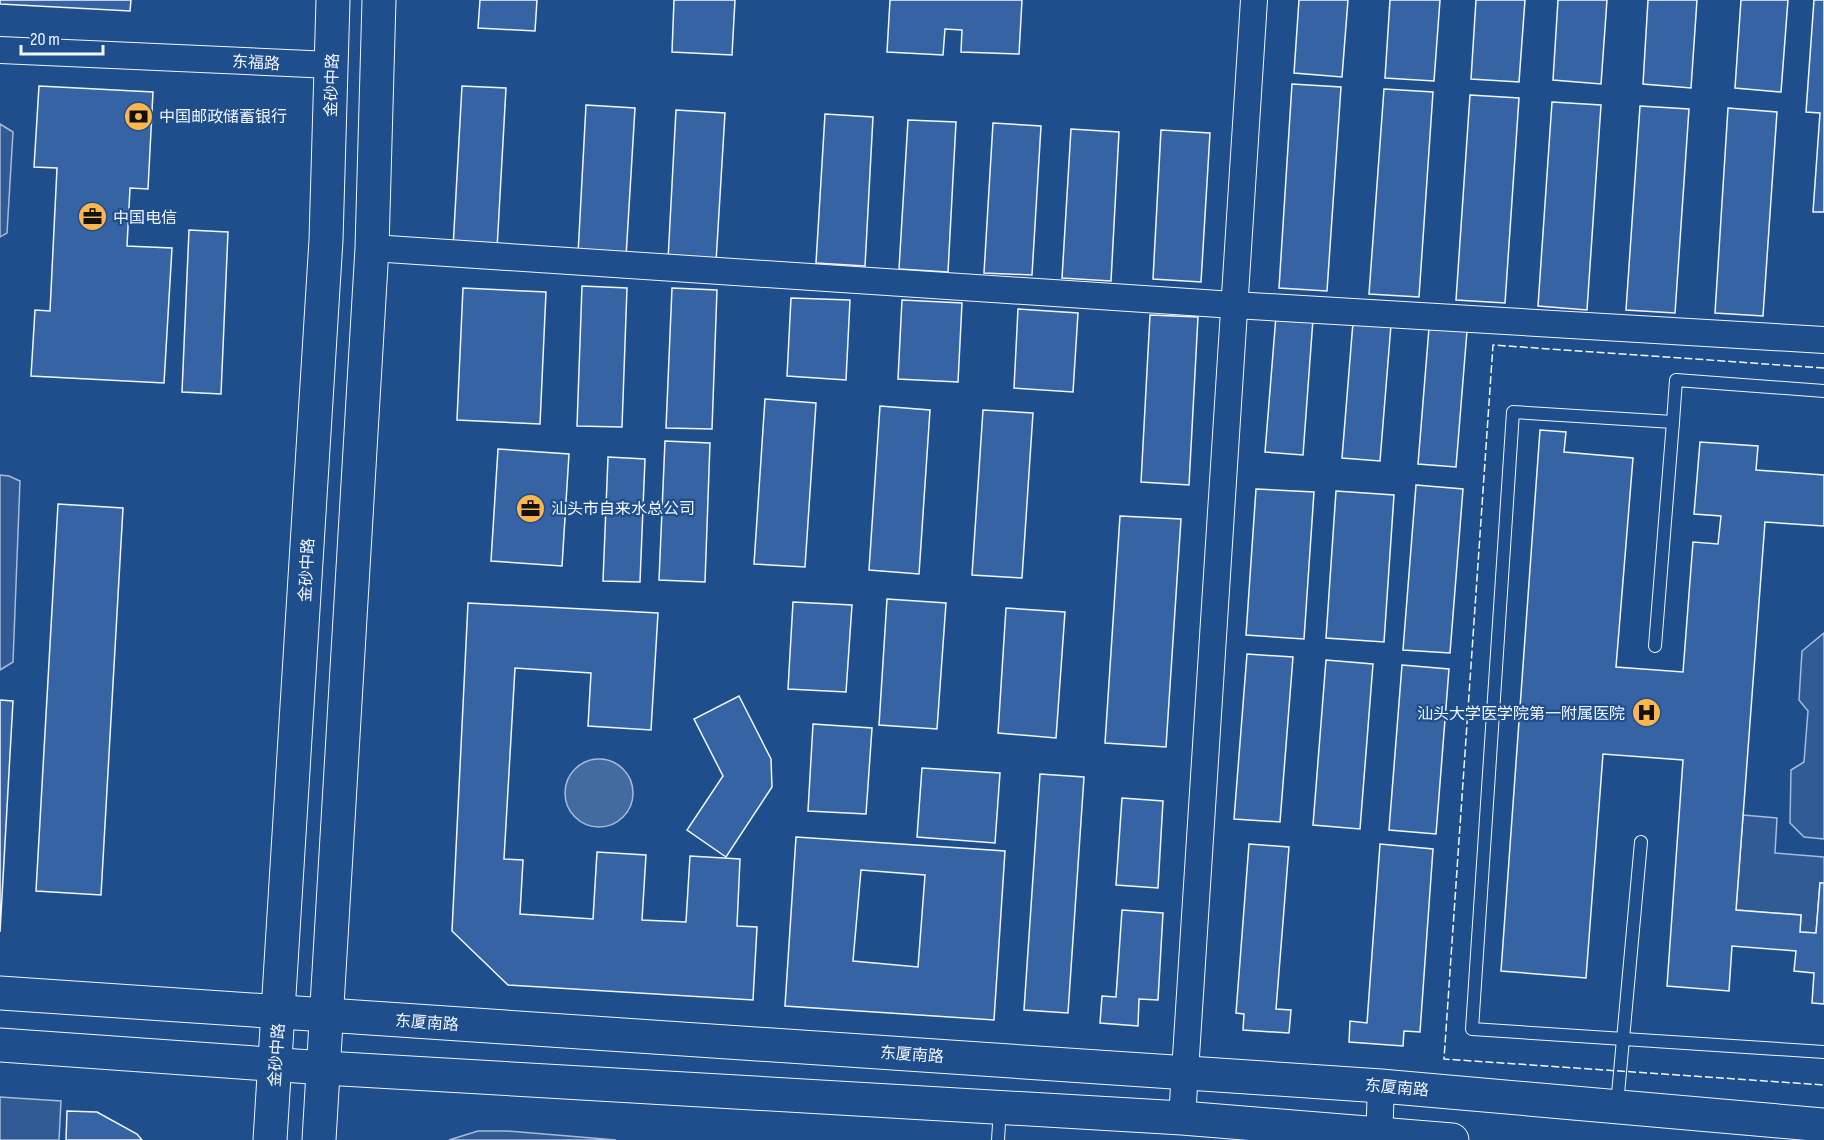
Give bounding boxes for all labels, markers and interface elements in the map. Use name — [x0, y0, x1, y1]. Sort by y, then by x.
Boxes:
scale bar — [21, 18, 104, 56]
text: 20 m — [30, 29, 60, 50]
street label: 东福路 — [231, 53, 280, 74]
street label: 金砂中路 — [322, 53, 343, 117]
bank icon: 中国邮政储蓄银行 — [122, 100, 154, 132]
place label: 中国邮政储蓄银行 — [159, 108, 287, 127]
office icon: 中国电信 — [76, 201, 108, 233]
place label: 中国电信 — [113, 209, 177, 228]
office icon: 汕头市自来水总公司 — [514, 492, 546, 524]
place label: 汕头市自来水总公司 — [551, 500, 695, 519]
street label: 金砂中路 — [296, 538, 319, 603]
hospital icon: 汕头大学医学院第一附属医院 — [1630, 697, 1662, 729]
place label: 汕头大学医学院第一附属医院 — [1417, 705, 1625, 724]
street label: 东厦南路 — [394, 1012, 459, 1035]
street label: 金砂中路 — [266, 1023, 289, 1088]
street label: 东厦南路 — [879, 1044, 944, 1067]
street label: 东厦南路 — [1364, 1076, 1430, 1101]

